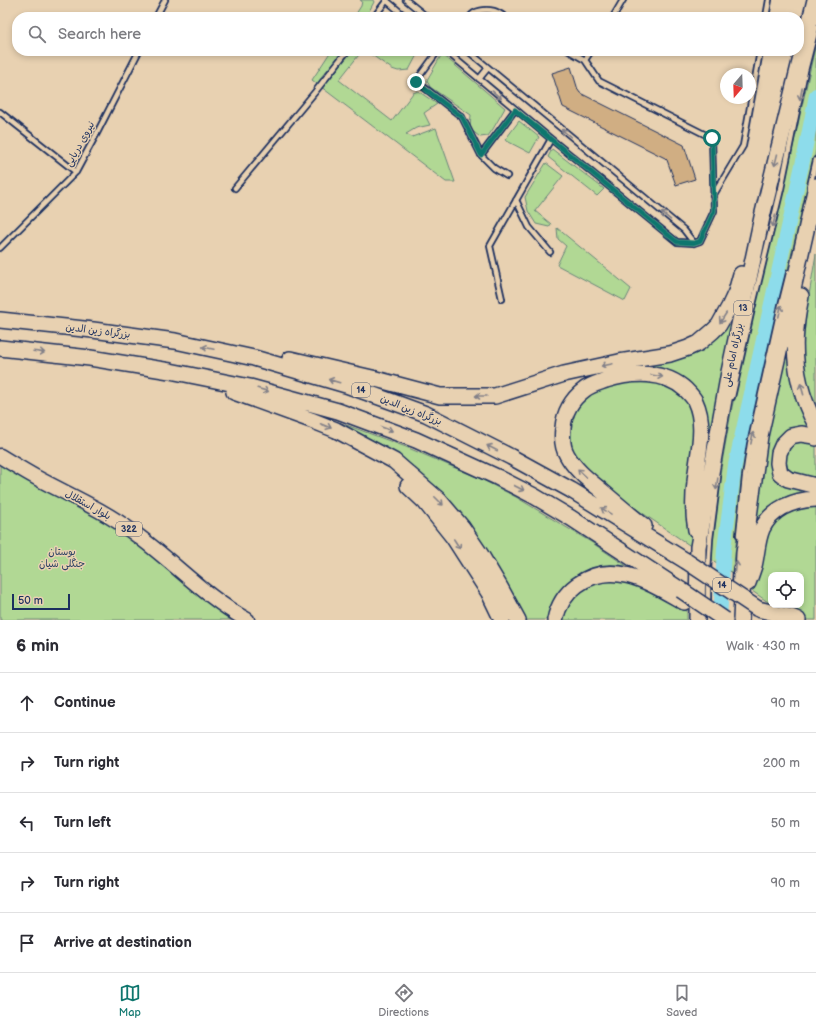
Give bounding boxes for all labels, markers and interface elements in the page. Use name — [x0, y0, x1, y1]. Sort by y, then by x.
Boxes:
search box — [12, 12, 804, 56]
icon: search — [26, 23, 48, 45]
text: Search here — [58, 25, 141, 44]
north arrow — [720, 68, 756, 104]
route end — [407, 73, 425, 91]
one-way arrow — [796, 87, 804, 100]
one-way arrow — [492, 90, 502, 99]
street label: نیروی دریایی — [63, 119, 98, 169]
one-way arrow — [561, 128, 572, 137]
route start — [703, 129, 721, 147]
one-way arrow — [772, 153, 780, 166]
one-way arrow — [661, 211, 672, 220]
one-way arrow — [769, 214, 777, 227]
road number: 13 — [734, 301, 752, 315]
one-way arrow — [776, 305, 784, 318]
one-way arrow — [719, 312, 727, 323]
street label: بزرگراه زین الدین — [65, 321, 131, 341]
street label: بزرگراه امام علی — [720, 322, 747, 388]
one-way arrow — [202, 344, 215, 352]
one-way arrow — [32, 348, 45, 356]
one-way arrow — [600, 361, 613, 369]
one-way arrow — [650, 372, 663, 380]
one-way arrow — [328, 377, 341, 385]
one-way arrow — [798, 382, 805, 395]
road number: 14 — [352, 383, 370, 397]
one-way arrow — [257, 387, 270, 395]
street label: بزرگراه زین الدین — [379, 392, 444, 428]
one-way arrow — [475, 392, 488, 400]
one-way arrow — [319, 422, 331, 430]
one-way arrow — [381, 426, 393, 434]
one-way arrow — [748, 432, 756, 445]
one-way arrow — [486, 444, 498, 451]
one-way arrow — [577, 469, 587, 478]
one-way arrow — [713, 477, 721, 490]
one-way arrow — [512, 485, 524, 492]
street label: بلوار استقلال — [63, 488, 113, 522]
one-way arrow — [434, 496, 444, 506]
one-way arrow — [600, 507, 612, 515]
road number: 322 — [116, 522, 142, 536]
one-way arrow — [453, 538, 461, 549]
park label: بوستان جنگلی شیان — [39, 546, 85, 571]
one-way arrow — [733, 561, 740, 574]
map controls — [768, 572, 804, 608]
button: locate — [768, 572, 804, 608]
road number: 14 — [713, 578, 731, 592]
scale bar — [12, 592, 70, 611]
text: 50 m — [18, 594, 43, 607]
text: 6 min — [16, 636, 59, 656]
text: Walk · 430 m — [726, 638, 800, 654]
icon: ahead — [16, 692, 38, 714]
text: Continue — [54, 693, 116, 712]
text: 90 m — [771, 695, 800, 711]
icon: right — [16, 752, 38, 774]
text: Turn right — [54, 753, 119, 772]
text: 200 m — [763, 755, 800, 771]
icon: left — [16, 812, 38, 834]
text: Turn left — [54, 813, 111, 832]
text: 50 m — [771, 815, 800, 831]
icon: right — [16, 872, 38, 894]
text: Turn right — [54, 873, 119, 892]
text: 90 m — [771, 875, 800, 891]
icon: arrive — [16, 932, 38, 954]
text: Arrive at destination — [54, 933, 192, 952]
tab: Map — [119, 982, 141, 1019]
tab: Directions — [378, 982, 429, 1019]
tab: Saved — [666, 982, 697, 1019]

